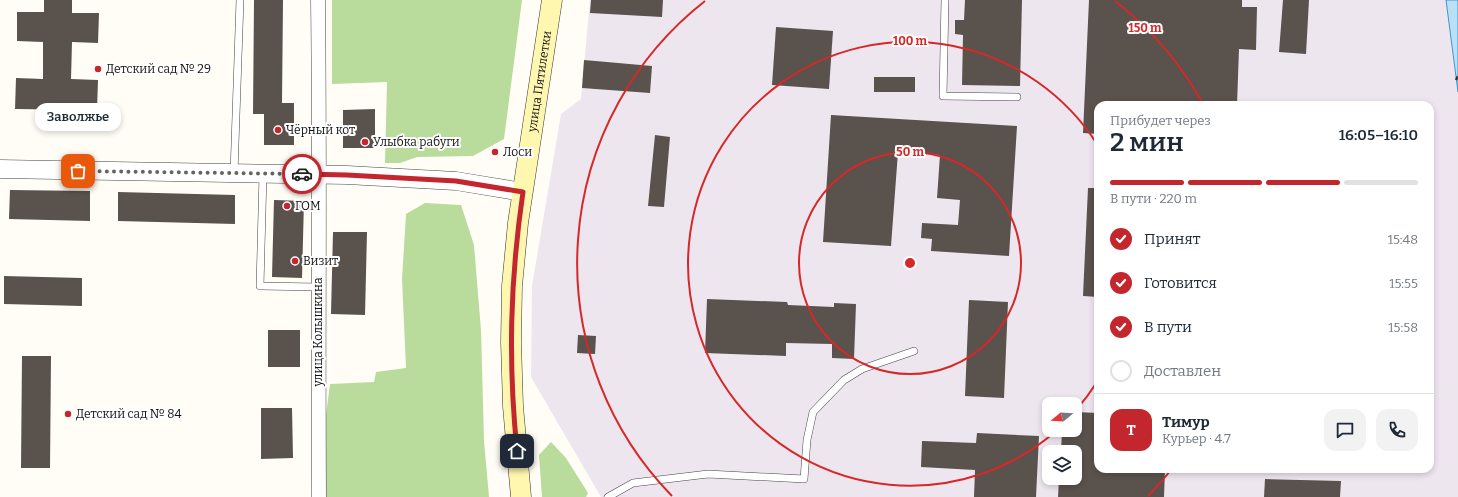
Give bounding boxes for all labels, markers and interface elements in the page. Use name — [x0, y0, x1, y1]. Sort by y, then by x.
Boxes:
text: 150 m — [1129, 21, 1162, 35]
street label: улица Пятилетки — [525, 30, 554, 134]
text: 100 m — [893, 34, 928, 48]
place label: Детский сад № 29 — [106, 62, 211, 76]
marker: Детский сад № 29 — [93, 64, 103, 74]
callout: Заволжье — [35, 103, 121, 131]
text: Заволжье — [47, 109, 109, 124]
text: Прибудет через — [1110, 113, 1211, 128]
place label: Чёрный кот — [286, 123, 355, 137]
marker: Чёрный кот — [273, 125, 283, 135]
text: 16:05–16:10 — [1339, 126, 1418, 144]
text: 2 мин — [1110, 127, 1184, 158]
place label: Улыбка рабуги — [373, 135, 460, 149]
marker: Улыбка рабуги — [360, 137, 370, 147]
place label: Лоси — [503, 145, 532, 159]
text: 50 m — [896, 145, 924, 159]
marker: Лоси — [490, 147, 500, 157]
pin — [61, 154, 95, 188]
courier — [282, 154, 322, 194]
icon: bag — [67, 160, 89, 182]
icon: car — [291, 163, 313, 185]
text: В пути · 220 m — [1110, 191, 1197, 206]
place label: ГОМ — [295, 199, 321, 213]
marker: ГОМ — [282, 201, 292, 211]
icon: check — [1110, 228, 1132, 250]
text: Принят — [1144, 230, 1200, 248]
text: 15:48 — [1388, 232, 1418, 247]
place label: Визит — [303, 254, 338, 268]
marker: Визит — [290, 256, 300, 266]
centre of rings — [903, 256, 917, 270]
icon: check — [1110, 272, 1132, 294]
text: Готовится — [1144, 274, 1217, 292]
text: 15:55 — [1389, 276, 1418, 291]
street label: улица Колышкина — [311, 277, 325, 388]
icon: check — [1110, 316, 1132, 338]
text: В пути — [1144, 318, 1192, 336]
text: 15:58 — [1388, 320, 1418, 335]
text: Доставлен — [1144, 362, 1221, 380]
north arrow — [1042, 397, 1082, 437]
map controls — [1042, 397, 1082, 485]
place label: Детский сад № 84 — [76, 407, 182, 421]
marker: Детский сад № 84 — [63, 409, 73, 419]
button: chat — [1324, 409, 1366, 451]
button: phone — [1376, 409, 1418, 451]
text: Тимур — [1162, 413, 1210, 431]
text: Т — [1126, 421, 1136, 439]
text: Курьер · 4.7 — [1162, 431, 1231, 446]
pin — [500, 434, 534, 468]
icon: home — [506, 440, 528, 462]
button: layers — [1042, 445, 1082, 485]

